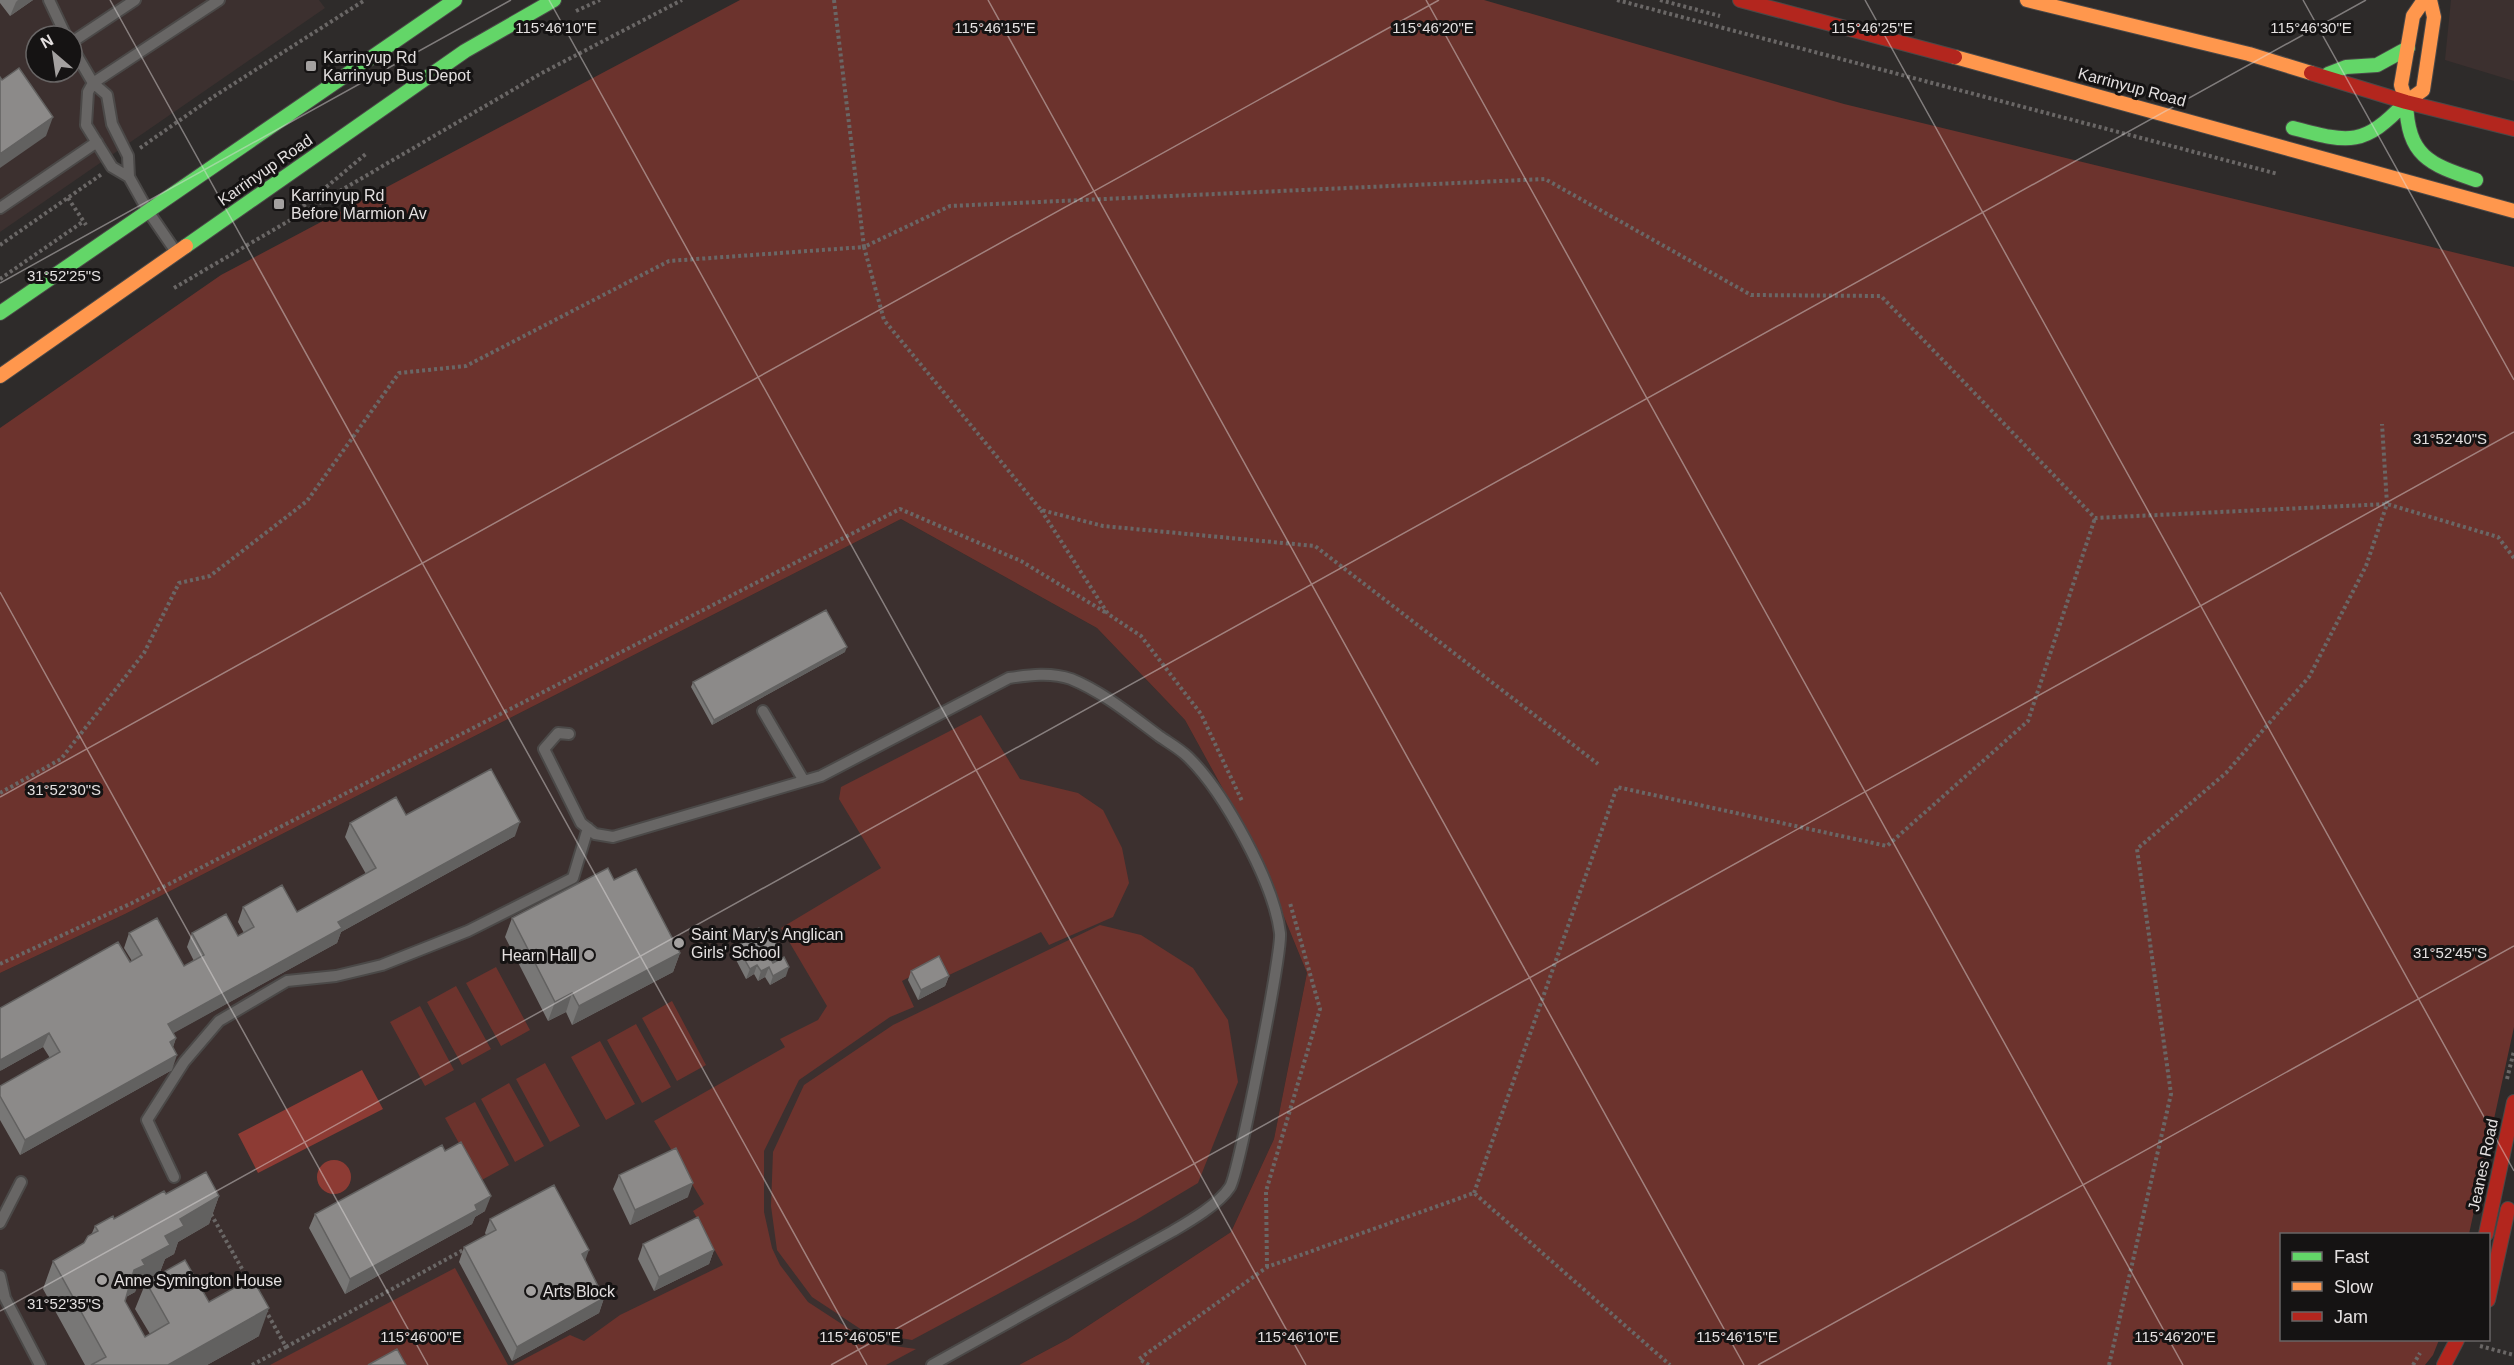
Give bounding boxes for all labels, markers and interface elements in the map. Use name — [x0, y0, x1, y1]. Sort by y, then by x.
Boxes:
text: 115°46'10"E — [515, 19, 597, 36]
text: 115°46'15"E — [954, 19, 1036, 36]
text: 115°46'20"E — [1392, 19, 1474, 36]
text: 115°46'25"E — [1831, 19, 1913, 36]
text: 115°46'30"E — [2270, 19, 2352, 36]
north arrow — [24, 24, 84, 84]
text: N — [38, 31, 56, 52]
place label: Karrinyup Rd Karrinyup Bus Depot — [323, 49, 471, 84]
marker: Karrinyup Rd Karrinyup Bus Depot — [304, 59, 318, 73]
street label: Karrinyup Road — [2076, 64, 2188, 110]
street label: Karrinyup Road — [215, 131, 315, 209]
place label: Karrinyup Rd Before Marmion Av — [291, 187, 427, 222]
marker: Karrinyup Rd Before Marmion Av — [272, 197, 286, 211]
text: 31°52'25"S — [27, 267, 101, 284]
text: 31°52'40"S — [2413, 430, 2487, 447]
text: 31°52'30"S — [27, 781, 101, 798]
place label: Saint Mary's Anglican Girls' School — [691, 926, 843, 961]
marker: Saint Mary's Anglican Girls' School — [672, 936, 686, 950]
text: 31°52'45"S — [2413, 944, 2487, 961]
place label: Hearn Hall — [501, 947, 577, 964]
marker: Hearn Hall — [582, 948, 596, 962]
street label: Jeanes Road — [2465, 1117, 2501, 1213]
legend — [2280, 1233, 2490, 1341]
text: Fast — [2334, 1247, 2369, 1267]
place label: Anne Symington House — [114, 1272, 282, 1289]
marker: Anne Symington House — [95, 1273, 109, 1287]
text: Slow — [2334, 1277, 2374, 1297]
place label: Arts Block — [543, 1283, 616, 1300]
marker: Arts Block — [524, 1284, 538, 1298]
text: 31°52'35"S — [27, 1295, 101, 1312]
text: Jam — [2334, 1307, 2368, 1327]
text: 115°46'00"E — [380, 1328, 462, 1345]
text: 115°46'05"E — [819, 1328, 901, 1345]
text: 115°46'10"E — [1257, 1328, 1339, 1345]
text: 115°46'15"E — [1696, 1328, 1778, 1345]
text: 115°46'20"E — [2134, 1328, 2216, 1345]

